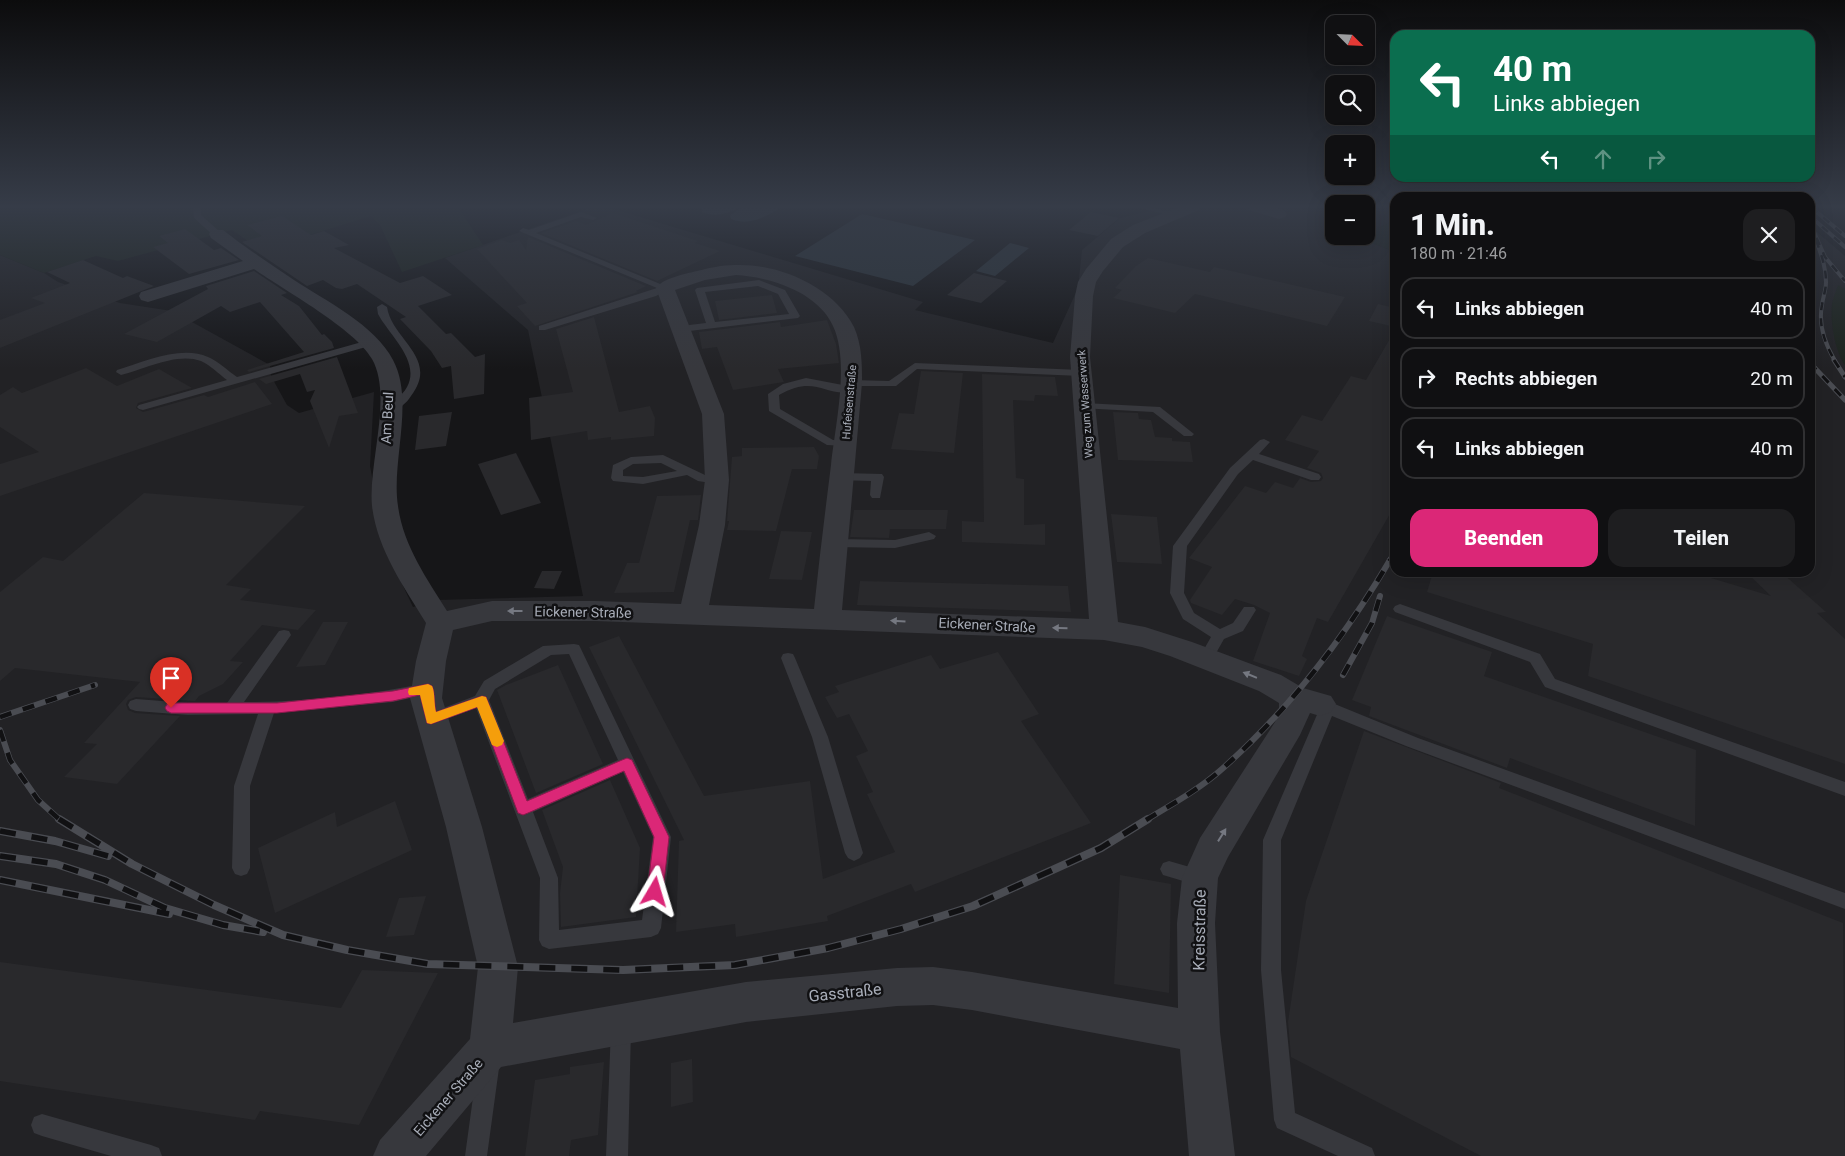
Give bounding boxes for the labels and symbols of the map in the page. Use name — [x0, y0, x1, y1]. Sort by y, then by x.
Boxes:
north arrow — [1325, 15, 1375, 65]
street label: Weg zum Wasserwerk — [1075, 349, 1096, 458]
street label: Hufeisenstraße — [840, 364, 859, 440]
street label: Am Beul — [378, 392, 396, 444]
street label: Eickener Straße — [534, 603, 632, 621]
one-way arrow — [506, 607, 522, 615]
street label: Eickener Straße — [938, 614, 1036, 636]
one-way arrow — [889, 617, 905, 625]
one-way arrow — [1052, 624, 1068, 632]
pin — [150, 657, 192, 708]
one-way arrow — [1242, 671, 1257, 679]
one-way arrow — [1218, 828, 1227, 842]
position arrow — [628, 865, 680, 917]
street label: Kreisstraße — [1189, 889, 1210, 971]
street label: Gasstraße — [808, 979, 882, 1006]
street label: Eickener Straße — [410, 1055, 486, 1139]

